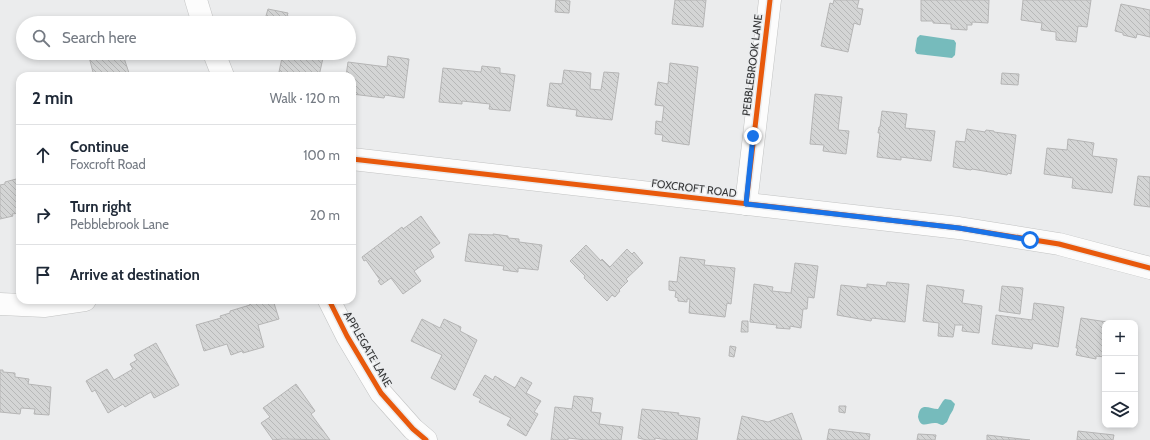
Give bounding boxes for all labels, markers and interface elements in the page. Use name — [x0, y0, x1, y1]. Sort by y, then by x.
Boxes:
street label: PEBBLEBROOK LANE — [739, 13, 765, 117]
search box — [16, 16, 356, 60]
icon: search — [30, 27, 52, 49]
text: Search here — [62, 29, 137, 47]
text: 2 min — [32, 88, 73, 108]
text: Walk · 120 m — [270, 90, 340, 106]
route end — [744, 127, 762, 145]
text: Continue — [70, 138, 129, 156]
icon: ahead — [32, 144, 54, 166]
text: 100 m — [303, 147, 340, 163]
text: Foxcroft Road — [70, 156, 146, 172]
street label: FOXCROFT ROAD — [651, 176, 737, 200]
text: Turn right — [70, 198, 131, 216]
icon: right — [32, 204, 54, 226]
text: 20 m — [310, 207, 340, 223]
text: Pebblebrook Lane — [70, 216, 169, 232]
route start — [1021, 231, 1039, 249]
icon: arrive — [32, 264, 54, 286]
text: Arrive at destination — [70, 266, 200, 284]
street label: APPLEGATE LANE — [341, 309, 395, 389]
map controls — [1102, 320, 1138, 428]
button: + — [1102, 320, 1138, 356]
button: − — [1102, 356, 1138, 392]
button: layers — [1102, 392, 1138, 428]

